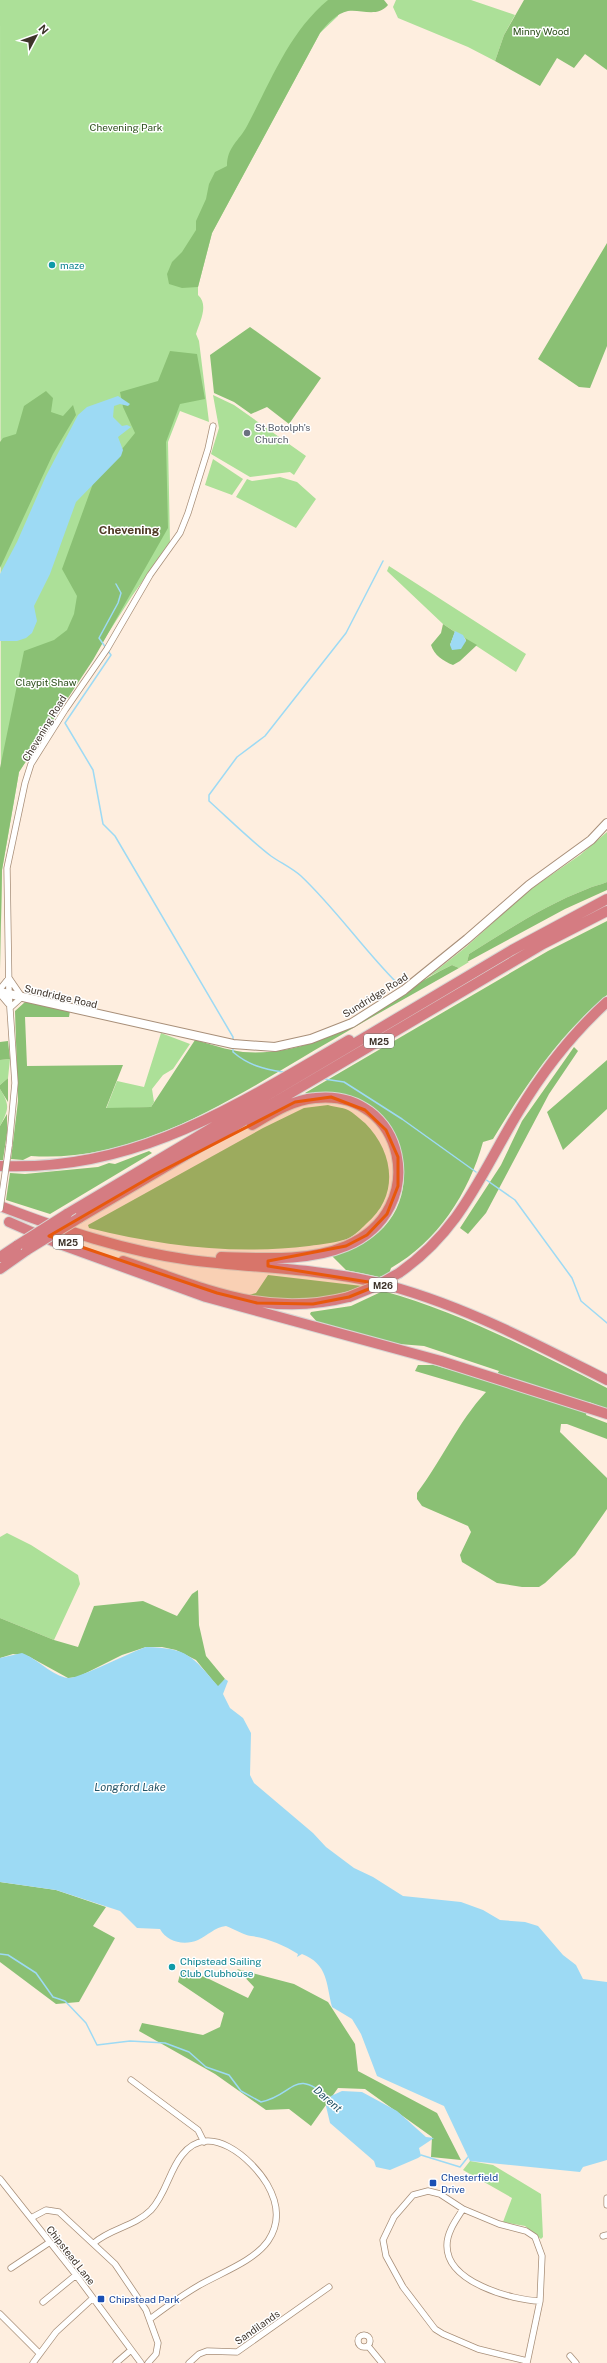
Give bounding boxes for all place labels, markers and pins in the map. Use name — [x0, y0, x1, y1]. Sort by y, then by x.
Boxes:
place label: maze — [60, 259, 85, 271]
marker: maze — [47, 260, 57, 270]
place label: St Botolph's Church — [255, 421, 310, 445]
marker: St Botolph's Church — [242, 428, 252, 438]
place label: Chipstead Sailing Club Clubhouse — [180, 1955, 262, 1979]
marker: Chipstead Sailing Club Clubhouse — [167, 1962, 177, 1972]
place label: Chesterfield Drive — [441, 2171, 498, 2195]
marker: Chesterfield Drive — [428, 2178, 438, 2188]
place label: Chipstead Park — [109, 2293, 180, 2305]
marker: Chipstead Park — [96, 2294, 106, 2304]

